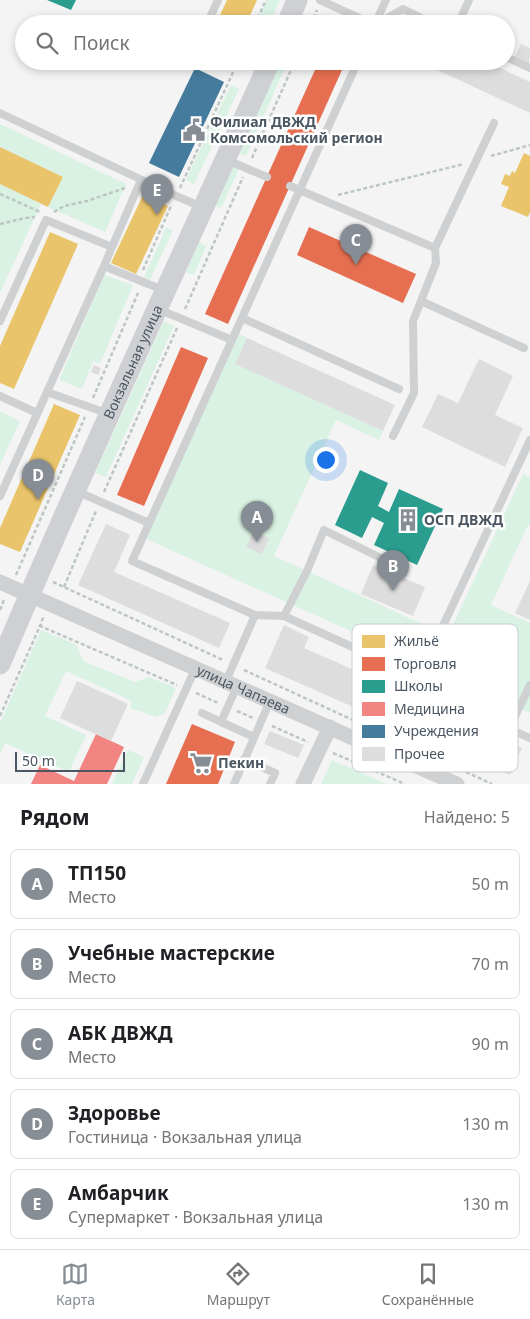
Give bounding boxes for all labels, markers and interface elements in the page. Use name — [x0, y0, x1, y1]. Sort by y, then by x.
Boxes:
search box — [15, 15, 515, 70]
icon: search — [33, 29, 61, 57]
text: Поиск — [73, 30, 129, 56]
place label: Филиал ДВЖД Комсомольский регион — [210, 112, 383, 147]
public building icon: Филиал ДВЖД Комсомольский регион — [181, 117, 207, 143]
pin: E — [141, 174, 173, 215]
pin: C — [340, 224, 372, 265]
street label: Вокзальная улица — [99, 302, 167, 422]
your location — [313, 447, 339, 473]
pin: D — [22, 459, 54, 500]
pin: A — [241, 501, 273, 542]
building icon: ОСП ДВЖД — [395, 507, 421, 533]
place label: ОСП ДВЖД — [424, 510, 503, 529]
pin: B — [377, 550, 409, 591]
legend — [352, 624, 518, 772]
text: Жильё — [394, 631, 439, 650]
text: Торговля — [394, 654, 457, 673]
street label: улица Чапаева — [194, 660, 293, 718]
text: Школы — [394, 676, 443, 695]
text: Медицина — [394, 699, 465, 718]
text: Учреждения — [394, 721, 479, 740]
text: Прочее — [394, 744, 445, 763]
scale bar — [15, 749, 125, 772]
supermarket icon: Пекин — [188, 750, 214, 776]
text: 50 m — [22, 751, 55, 770]
place label: Пекин — [218, 753, 264, 772]
text: Рядом — [20, 803, 90, 831]
text: Найдено: 5 — [424, 806, 510, 828]
text: ТП150 — [68, 860, 126, 886]
text: A — [31, 873, 43, 895]
text: 50 m — [472, 873, 509, 895]
text: Место — [68, 886, 116, 908]
text: Учебные мастерские — [68, 940, 275, 966]
text: B — [32, 953, 42, 975]
text: 70 m — [472, 953, 509, 975]
text: Место — [68, 966, 116, 988]
text: АБК ДВЖД — [68, 1020, 173, 1046]
text: C — [32, 1033, 42, 1055]
text: 90 m — [472, 1033, 509, 1055]
text: Место — [68, 1046, 116, 1068]
text: Здоровье — [68, 1100, 161, 1126]
text: D — [31, 1113, 43, 1135]
text: 130 m — [462, 1113, 509, 1135]
text: Гостиница · Вокзальная улица — [68, 1126, 302, 1148]
text: Амбарчик — [68, 1180, 169, 1206]
text: E — [33, 1193, 41, 1215]
text: 130 m — [462, 1193, 509, 1215]
text: Супермаркет · Вокзальная улица — [68, 1206, 323, 1228]
tab: Карта — [56, 1260, 95, 1309]
tab: Маршрут — [207, 1260, 270, 1309]
tab: Сохранённые — [382, 1260, 474, 1309]

